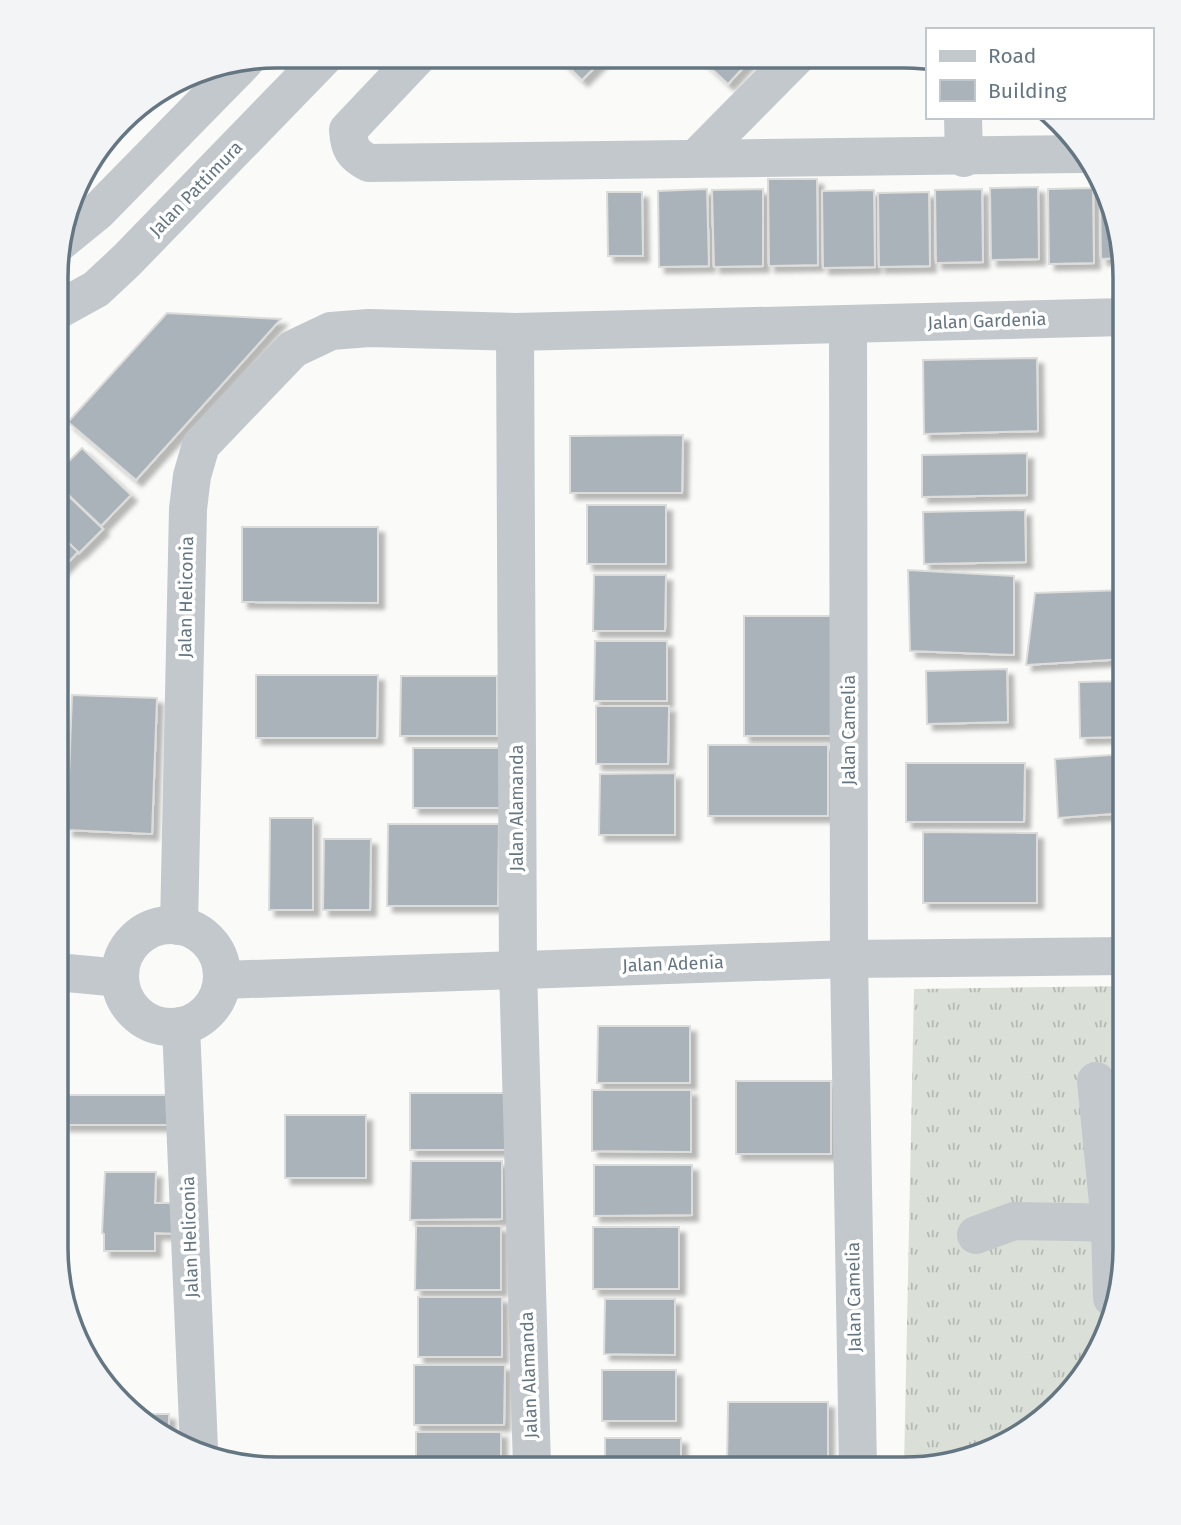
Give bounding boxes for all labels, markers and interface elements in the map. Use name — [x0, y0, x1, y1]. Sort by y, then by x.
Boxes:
legend — [926, 28, 1153, 119]
text: Road — [988, 43, 1036, 69]
text: Building — [988, 78, 1067, 104]
street label: Jalan Pattimura — [145, 136, 247, 242]
street label: Jalan Gardenia — [927, 308, 1047, 334]
street label: Jalan Heliconia — [174, 536, 198, 658]
street label: Jalan Camelia — [838, 675, 860, 785]
street label: Jalan Alamanda — [506, 744, 528, 872]
street label: Jalan Adenia — [622, 951, 724, 977]
street label: Jalan Heliconia — [177, 1176, 203, 1298]
street label: Jalan Camelia — [842, 1242, 866, 1352]
street label: Jalan Alamanda — [516, 1311, 542, 1439]

